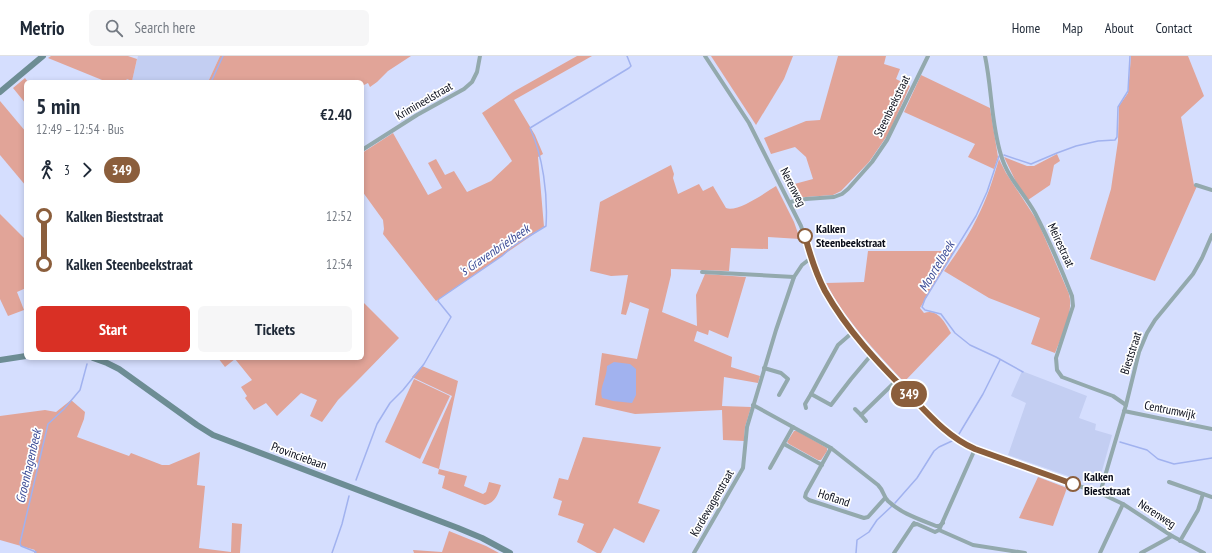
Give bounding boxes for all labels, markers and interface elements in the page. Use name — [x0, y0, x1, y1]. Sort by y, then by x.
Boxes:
search box — [89, 10, 369, 46]
text: Metrio — [20, 16, 65, 40]
icon: search — [103, 17, 125, 39]
text: Search here — [135, 18, 196, 37]
text: Home — [1012, 19, 1040, 37]
text: Map — [1062, 19, 1083, 37]
text: About — [1105, 19, 1134, 37]
text: Contact — [1156, 19, 1192, 37]
street label: Steenbeekstraat — [870, 72, 913, 139]
street label: Krimineelstraat — [393, 78, 456, 123]
text: 5 min — [36, 92, 80, 120]
text: €2.40 — [320, 105, 352, 124]
text: 12:49 – 12:54 · Bus — [36, 121, 124, 138]
icon: walk — [36, 159, 58, 181]
icon: forward — [76, 159, 98, 181]
text: 349 — [112, 161, 132, 179]
text: 3 — [64, 162, 70, 179]
street label: Nerenweg — [777, 165, 810, 209]
text: Kalken Bieststraat — [66, 207, 163, 226]
text: 12:52 — [326, 208, 352, 225]
water label: 's Gravenbrielbeek — [456, 219, 535, 280]
street label: Meirestraat — [1045, 220, 1078, 270]
place label: Kalken Steenbeekstraat — [816, 221, 886, 250]
marker: Kalken Steenbeekstraat — [797, 228, 813, 244]
water label: Moortelbeek — [915, 236, 959, 295]
text: Kalken Steenbeekstraat — [66, 255, 193, 274]
text: 12:54 — [326, 256, 352, 273]
button: Start — [36, 306, 190, 352]
button: Tickets — [198, 306, 352, 352]
street label: Bieststraat — [1117, 329, 1145, 376]
line badge: 349 — [886, 381, 932, 407]
text: 349 — [899, 385, 919, 403]
street label: Centrumwijk — [1143, 397, 1197, 422]
water label: Groenhagenbeek — [12, 425, 46, 505]
street label: Provinciebaan — [269, 439, 329, 472]
street label: Kordewagenstraat — [686, 466, 737, 539]
place label: Kalken Bieststraat — [1084, 469, 1131, 498]
marker: Kalken Bieststraat — [1065, 476, 1081, 492]
street label: Hofland — [816, 485, 852, 510]
street label: Nerenweg — [1136, 496, 1179, 531]

